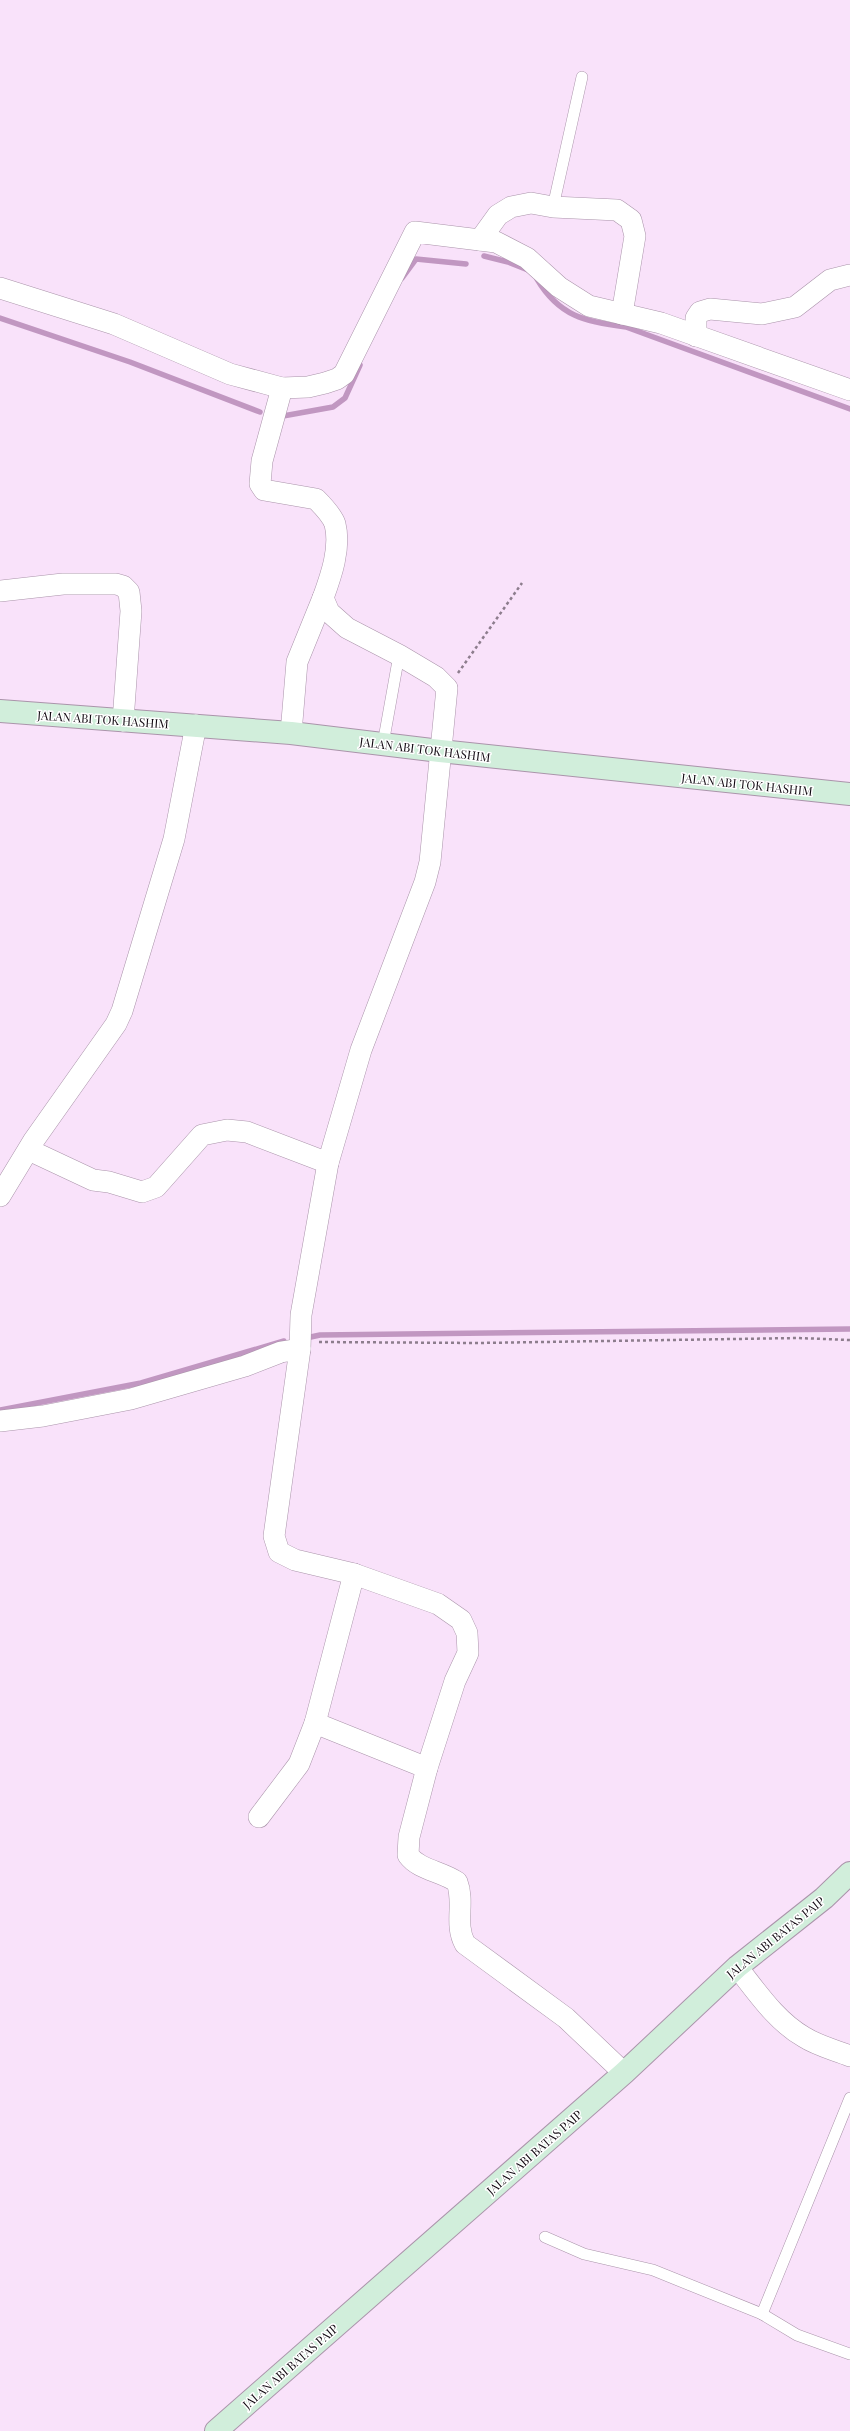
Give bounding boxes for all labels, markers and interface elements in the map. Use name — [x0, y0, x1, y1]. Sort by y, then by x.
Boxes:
street label: JALAN ABI TOK HASHIM — [36, 706, 169, 732]
street label: JALAN ABI TOK HASHIM — [358, 733, 491, 765]
street label: JALAN ABI TOK HASHIM — [680, 769, 813, 799]
street label: JALAN ABI BATAS PAIP — [722, 1893, 827, 1982]
street label: JALAN ABI BATAS PAIP — [482, 2106, 585, 2199]
street label: JALAN ABI BATAS PAIP — [238, 2320, 341, 2413]

